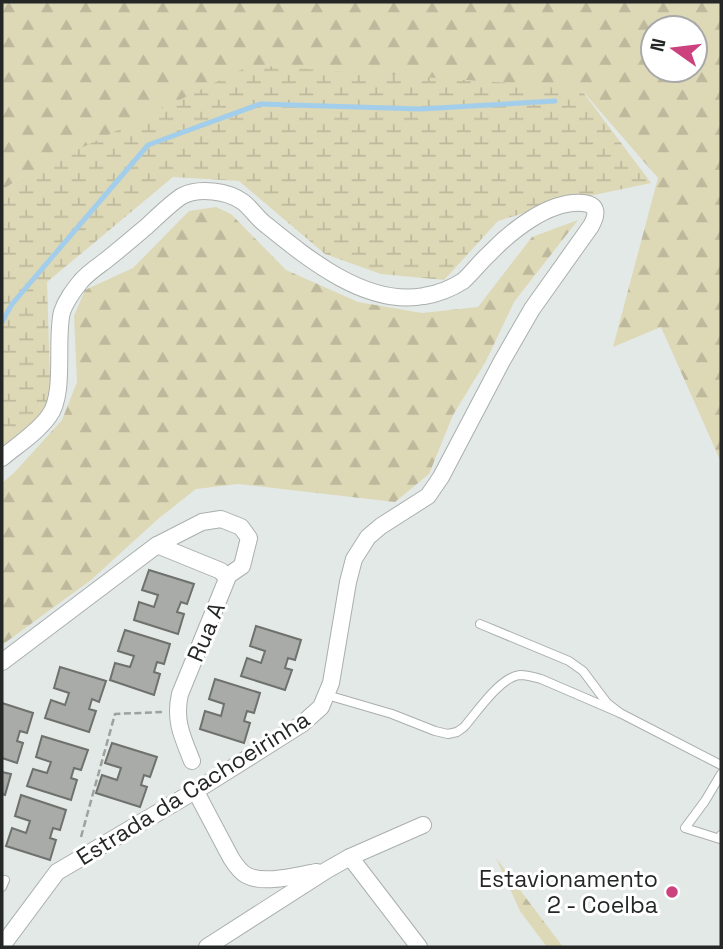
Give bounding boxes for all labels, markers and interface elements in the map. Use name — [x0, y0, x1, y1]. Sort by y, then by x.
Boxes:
north arrow — [639, 14, 709, 84]
text: N — [644, 36, 672, 54]
street label: Rua A — [180, 598, 232, 666]
street label: Estrada da Cachoeirinha — [71, 704, 315, 872]
place label: Estavionamento 2 - Coelba — [479, 864, 658, 920]
marker: Estavionamento 2 - Coelba — [664, 884, 680, 900]

